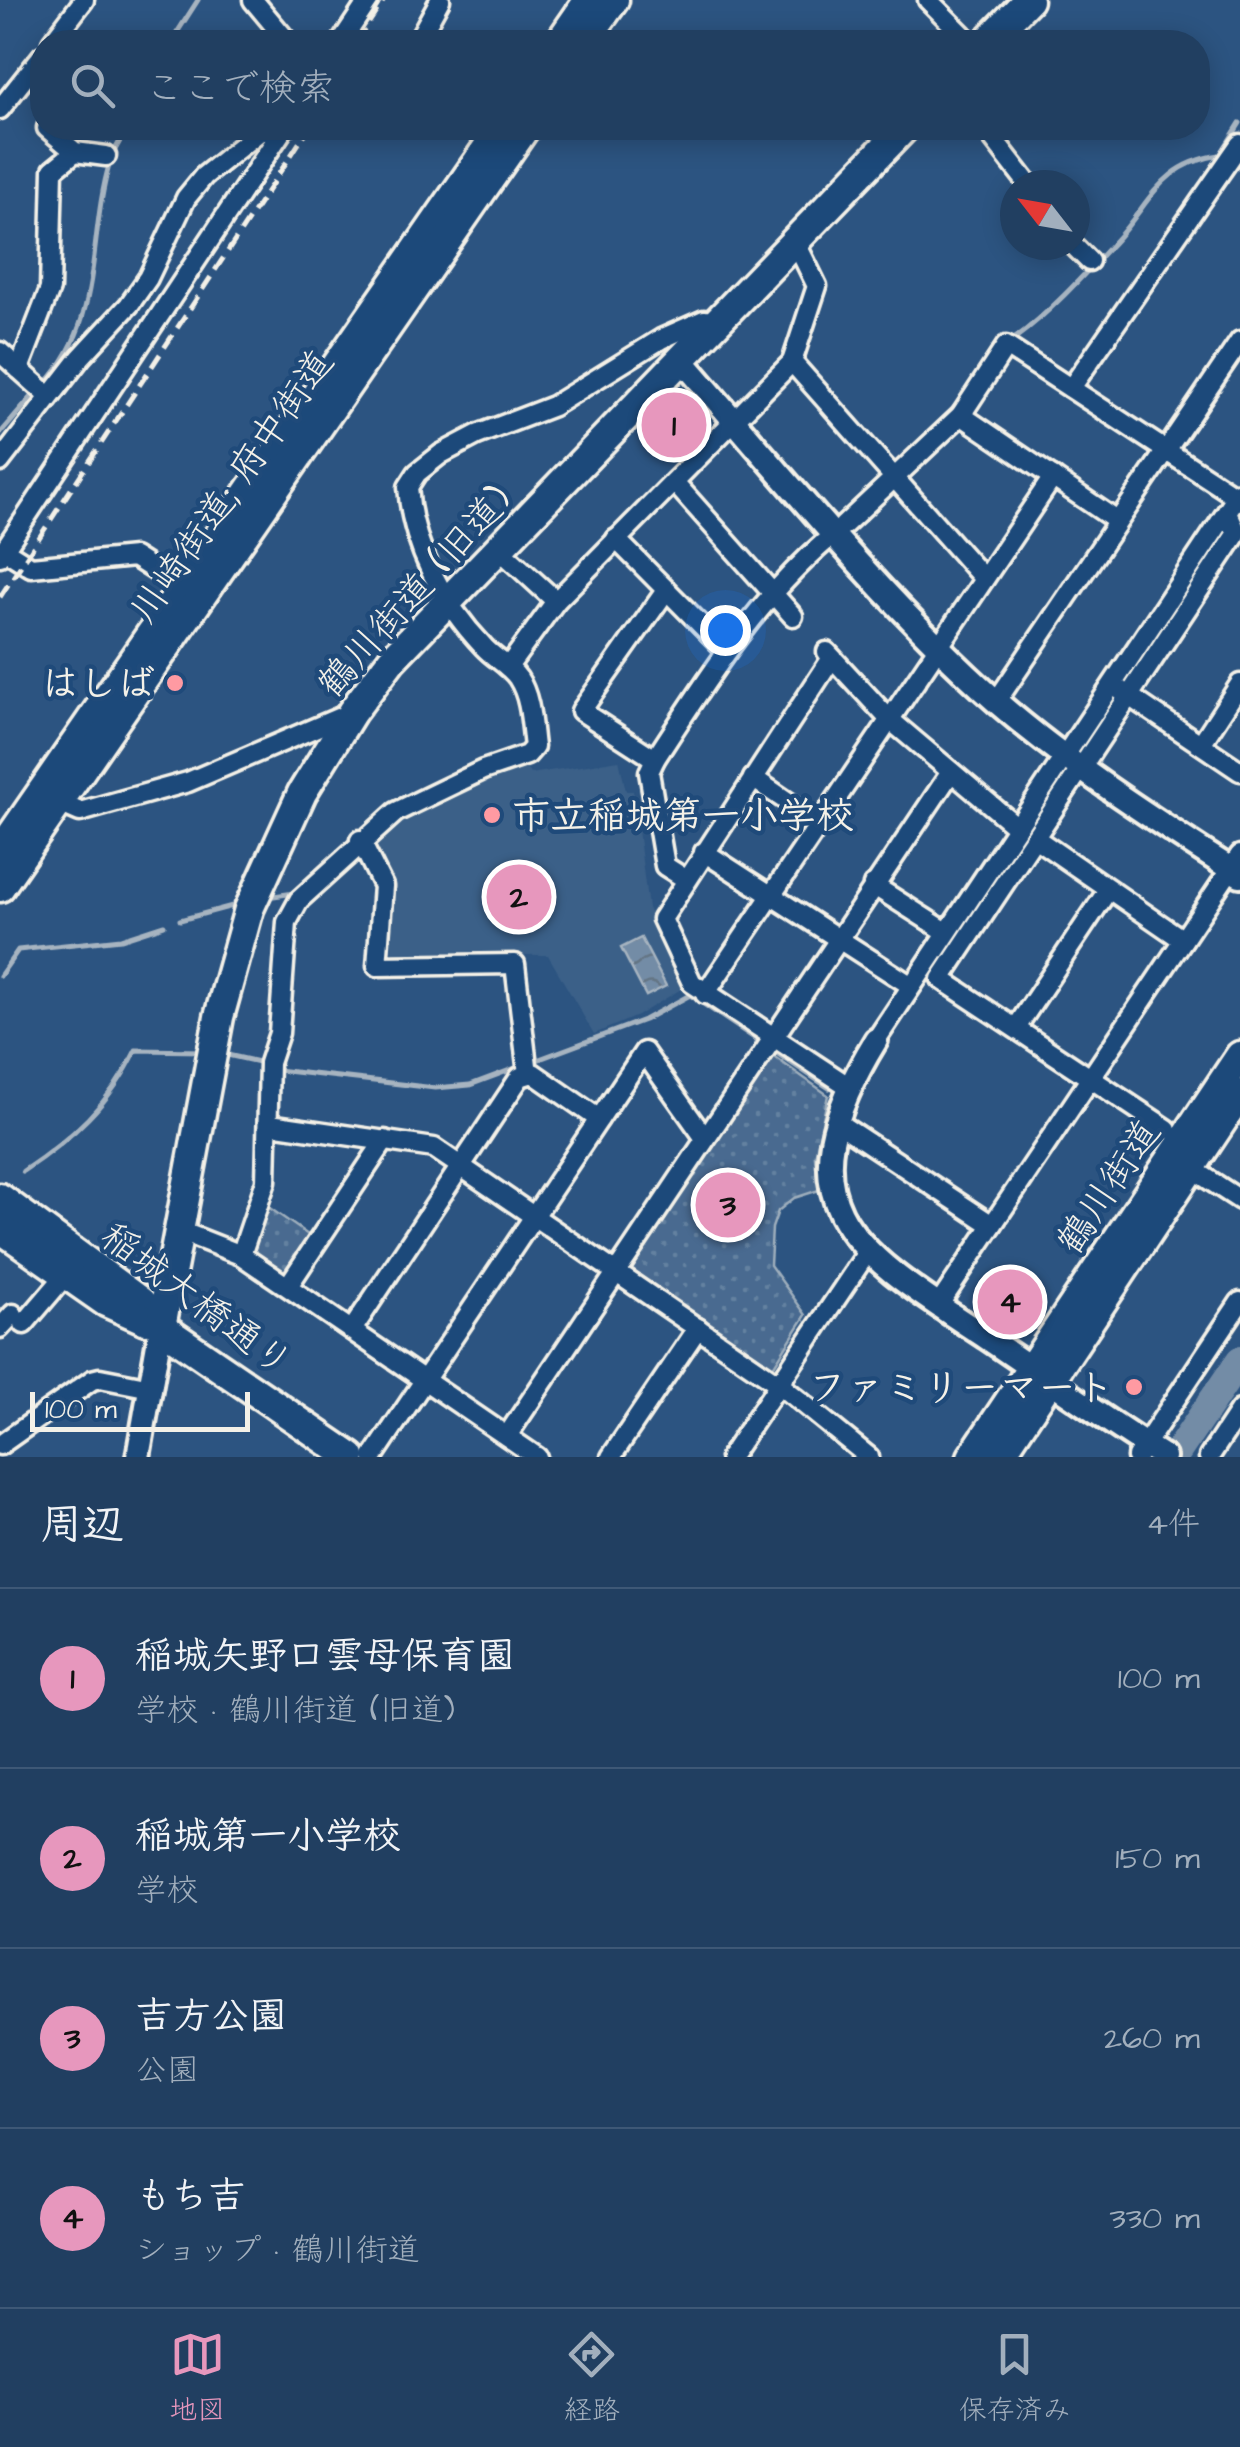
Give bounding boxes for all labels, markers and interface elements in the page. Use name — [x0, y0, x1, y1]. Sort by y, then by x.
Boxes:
search box — [30, 30, 1210, 140]
icon: search — [65, 58, 120, 113]
text: ここで検索 — [145, 63, 335, 115]
north arrow — [1000, 170, 1090, 260]
street label: 川崎街道; 府中街道 — [118, 340, 347, 635]
pin: 1 — [642, 388, 706, 462]
street label: 鶴川街道 (旧道) — [307, 475, 524, 709]
your location — [700, 605, 751, 656]
place label: はしば — [41, 659, 155, 711]
marker: はしば — [164, 672, 186, 694]
place label: 市立稲城第一小学校 — [512, 791, 854, 843]
marker: 市立稲城第一小学校 — [481, 804, 503, 826]
pin: 2 — [486, 860, 552, 934]
street label: 鶴川街道 — [1046, 1110, 1174, 1265]
pin: 3 — [696, 1168, 760, 1242]
street label: 稲城大橋通り — [89, 1211, 302, 1390]
pin: 4 — [978, 1264, 1042, 1340]
place label: ファミリーマート — [808, 1363, 1114, 1415]
marker: ファミリーマート — [1123, 1376, 1145, 1398]
scale bar — [30, 1387, 250, 1432]
text: 100 m — [45, 1390, 117, 1429]
text: 周辺 — [40, 1497, 124, 1555]
text: 4件 — [1146, 1502, 1200, 1547]
text: 稲城矢野口雲母保育園 — [135, 1631, 515, 1683]
text: 1 — [70, 1656, 75, 1701]
text: 100 m — [1118, 1656, 1200, 1701]
text: 学校 · 鶴川街道 (旧道) — [135, 1688, 455, 1733]
text: 稲城第一小学校 — [135, 1811, 401, 1863]
text: 2 — [63, 1836, 82, 1881]
text: 150 m — [1115, 1836, 1200, 1881]
text: 学校 — [135, 1868, 199, 1913]
text: 吉方公園 — [135, 1991, 287, 2043]
text: 3 — [64, 2016, 81, 2061]
text: 260 m — [1104, 2016, 1200, 2061]
text: 公園 — [135, 2048, 199, 2093]
text: もち吉 — [135, 2171, 246, 2223]
text: 4 — [62, 2196, 83, 2241]
text: 330 m — [1110, 2196, 1200, 2241]
text: ショップ · 鶴川街道 — [135, 2228, 420, 2273]
tab: 地図 — [169, 2327, 225, 2430]
tab: 経路 — [564, 2327, 620, 2430]
tab: 保存済み — [959, 2327, 1071, 2430]

